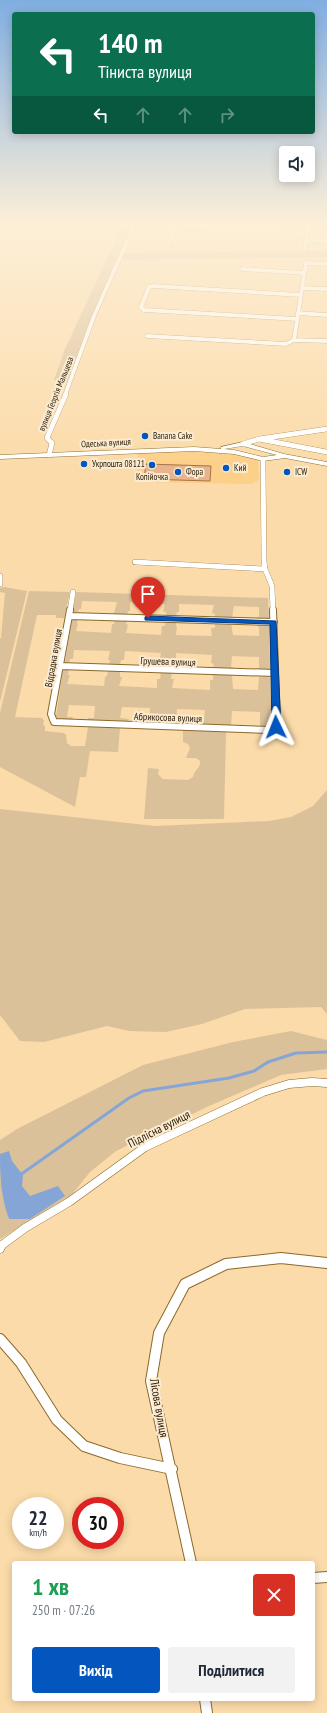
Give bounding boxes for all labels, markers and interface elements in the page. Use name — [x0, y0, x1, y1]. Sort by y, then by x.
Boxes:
text: 140 m — [98, 24, 162, 61]
icon: left — [32, 28, 84, 80]
text: Тіниста вулиця — [98, 60, 192, 83]
icon: left — [90, 104, 112, 126]
icon: ahead — [132, 104, 154, 126]
icon: ahead — [174, 104, 196, 126]
icon: right — [216, 104, 238, 126]
map controls — [279, 146, 315, 182]
button: sound — [279, 146, 315, 182]
street label: вулиця Георгія Мальцева — [36, 355, 76, 433]
place label: Banana Cake — [153, 430, 193, 441]
marker: Banana Cake — [140, 431, 150, 441]
street label: Одеська вулиця — [81, 436, 131, 449]
place label: Укрпошта 08121 — [92, 458, 145, 469]
marker: Укрпошта 08121 — [79, 459, 89, 469]
marker: Копійочка — [147, 460, 157, 470]
place label: Кий — [234, 462, 246, 473]
marker: Кий — [221, 463, 231, 473]
place label: Фора — [186, 466, 204, 477]
place label: ICW — [295, 466, 307, 477]
marker: Фора — [173, 467, 183, 477]
marker: ICW — [282, 467, 292, 477]
place label: Копійочка — [136, 471, 169, 482]
pin — [131, 577, 165, 618]
icon: arrive — [137, 583, 159, 605]
street label: Відрадна вулиця — [42, 628, 65, 688]
street label: Грушева вулиця — [140, 654, 196, 669]
position arrow — [255, 706, 297, 748]
street label: Абрикосова вулиця — [134, 710, 202, 725]
street label: Підлісна вулиця — [125, 1106, 193, 1151]
street label: Лісова вулиця — [147, 1376, 172, 1439]
speed limit sign: 30 — [72, 1497, 124, 1549]
text: 22 — [28, 1505, 48, 1531]
text: km/h — [29, 1526, 47, 1539]
text: 1 хв — [32, 1571, 69, 1602]
button: close — [253, 1574, 295, 1616]
text: 250 m · 07:26 — [32, 1602, 95, 1619]
button: Вихід — [32, 1647, 160, 1693]
button: Поділитися — [168, 1647, 295, 1693]

